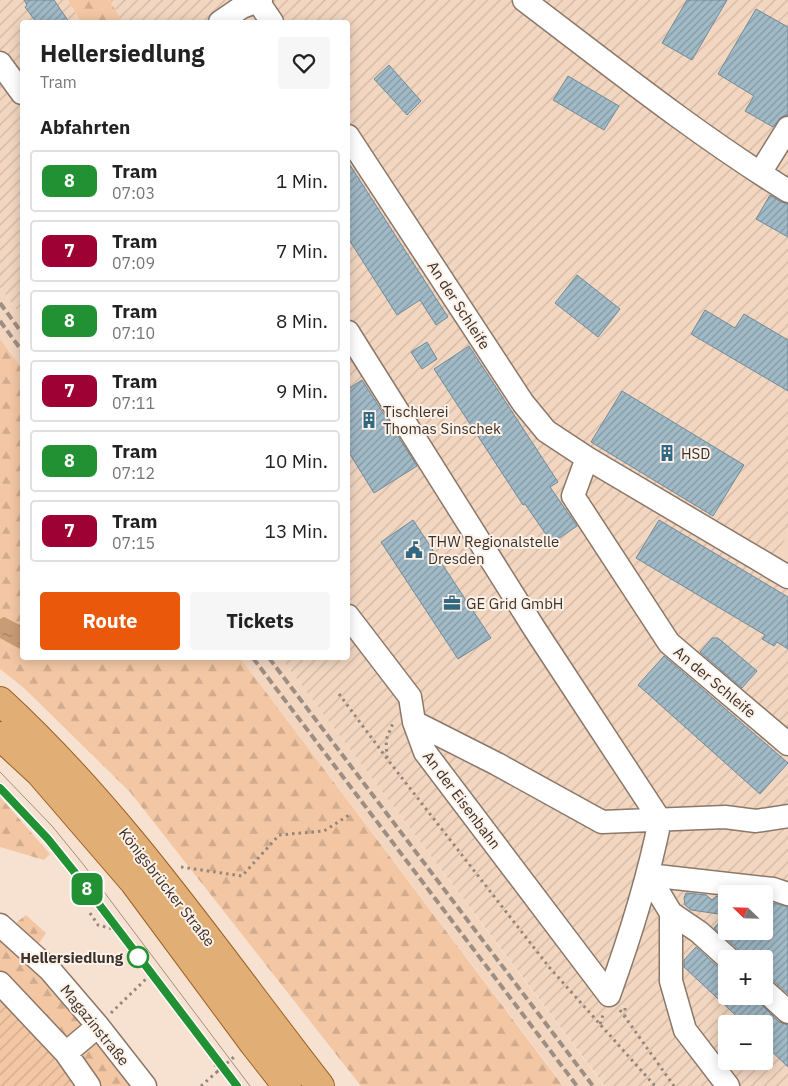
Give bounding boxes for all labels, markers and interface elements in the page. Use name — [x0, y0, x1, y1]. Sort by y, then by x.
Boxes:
text: Hellersiedlung — [40, 37, 205, 69]
button: heart — [278, 37, 330, 89]
text: Tram — [40, 72, 77, 92]
text: Abfahrten — [40, 115, 130, 139]
text: Tram — [112, 159, 157, 183]
text: 8 — [64, 169, 75, 192]
text: 1 Min. — [276, 169, 328, 193]
text: 07:03 — [112, 183, 155, 203]
text: Tram — [112, 229, 157, 253]
text: 7 — [64, 239, 75, 262]
text: 7 Min. — [276, 239, 328, 263]
text: 07:09 — [112, 253, 155, 273]
street label: An der Schleife — [423, 257, 495, 353]
text: Tram — [112, 299, 157, 323]
text: 8 — [64, 309, 75, 332]
text: 8 Min. — [276, 309, 328, 333]
text: 07:10 — [112, 323, 155, 343]
text: Tram — [112, 369, 157, 393]
text: 7 — [64, 379, 75, 402]
text: 9 Min. — [276, 379, 328, 403]
text: 07:11 — [112, 393, 155, 413]
place label: Tischlerei Thomas Sinschek — [383, 402, 501, 438]
building icon: Tischlerei Thomas Sinschek — [359, 410, 379, 430]
text: Tram — [112, 439, 157, 463]
building icon: HSD — [657, 443, 677, 463]
place label: HSD — [681, 444, 710, 463]
text: 8 — [64, 449, 75, 472]
text: 10 Min. — [265, 449, 328, 473]
text: 07:12 — [112, 463, 155, 483]
text: Tram — [112, 509, 157, 533]
text: 7 — [64, 519, 75, 542]
text: 13 Min. — [265, 519, 328, 543]
place label: THW Regionalstelle Dresden — [428, 532, 559, 568]
text: 07:15 — [112, 533, 155, 553]
public building icon: THW Regionalstelle Dresden — [404, 540, 424, 560]
button: Route — [40, 592, 180, 650]
button: Tickets — [190, 592, 330, 650]
office icon: GE Grid GmbH — [442, 593, 462, 613]
place label: GE Grid GmbH — [466, 594, 563, 613]
street label: An der Schleife — [670, 642, 760, 722]
street label: An der Eisenbahn — [419, 747, 505, 853]
street label: Königsbrücker Straße — [115, 824, 219, 950]
line badge: 8 — [71, 873, 103, 905]
text: 8 — [82, 877, 92, 900]
north arrow — [718, 885, 772, 940]
map controls — [718, 885, 773, 1070]
marker: Hellersiedlung — [127, 946, 149, 968]
place label: Hellersiedlung — [20, 948, 124, 967]
button: + — [718, 950, 773, 1005]
street label: Magazinstraße — [56, 981, 134, 1069]
button: − — [718, 1015, 773, 1070]

